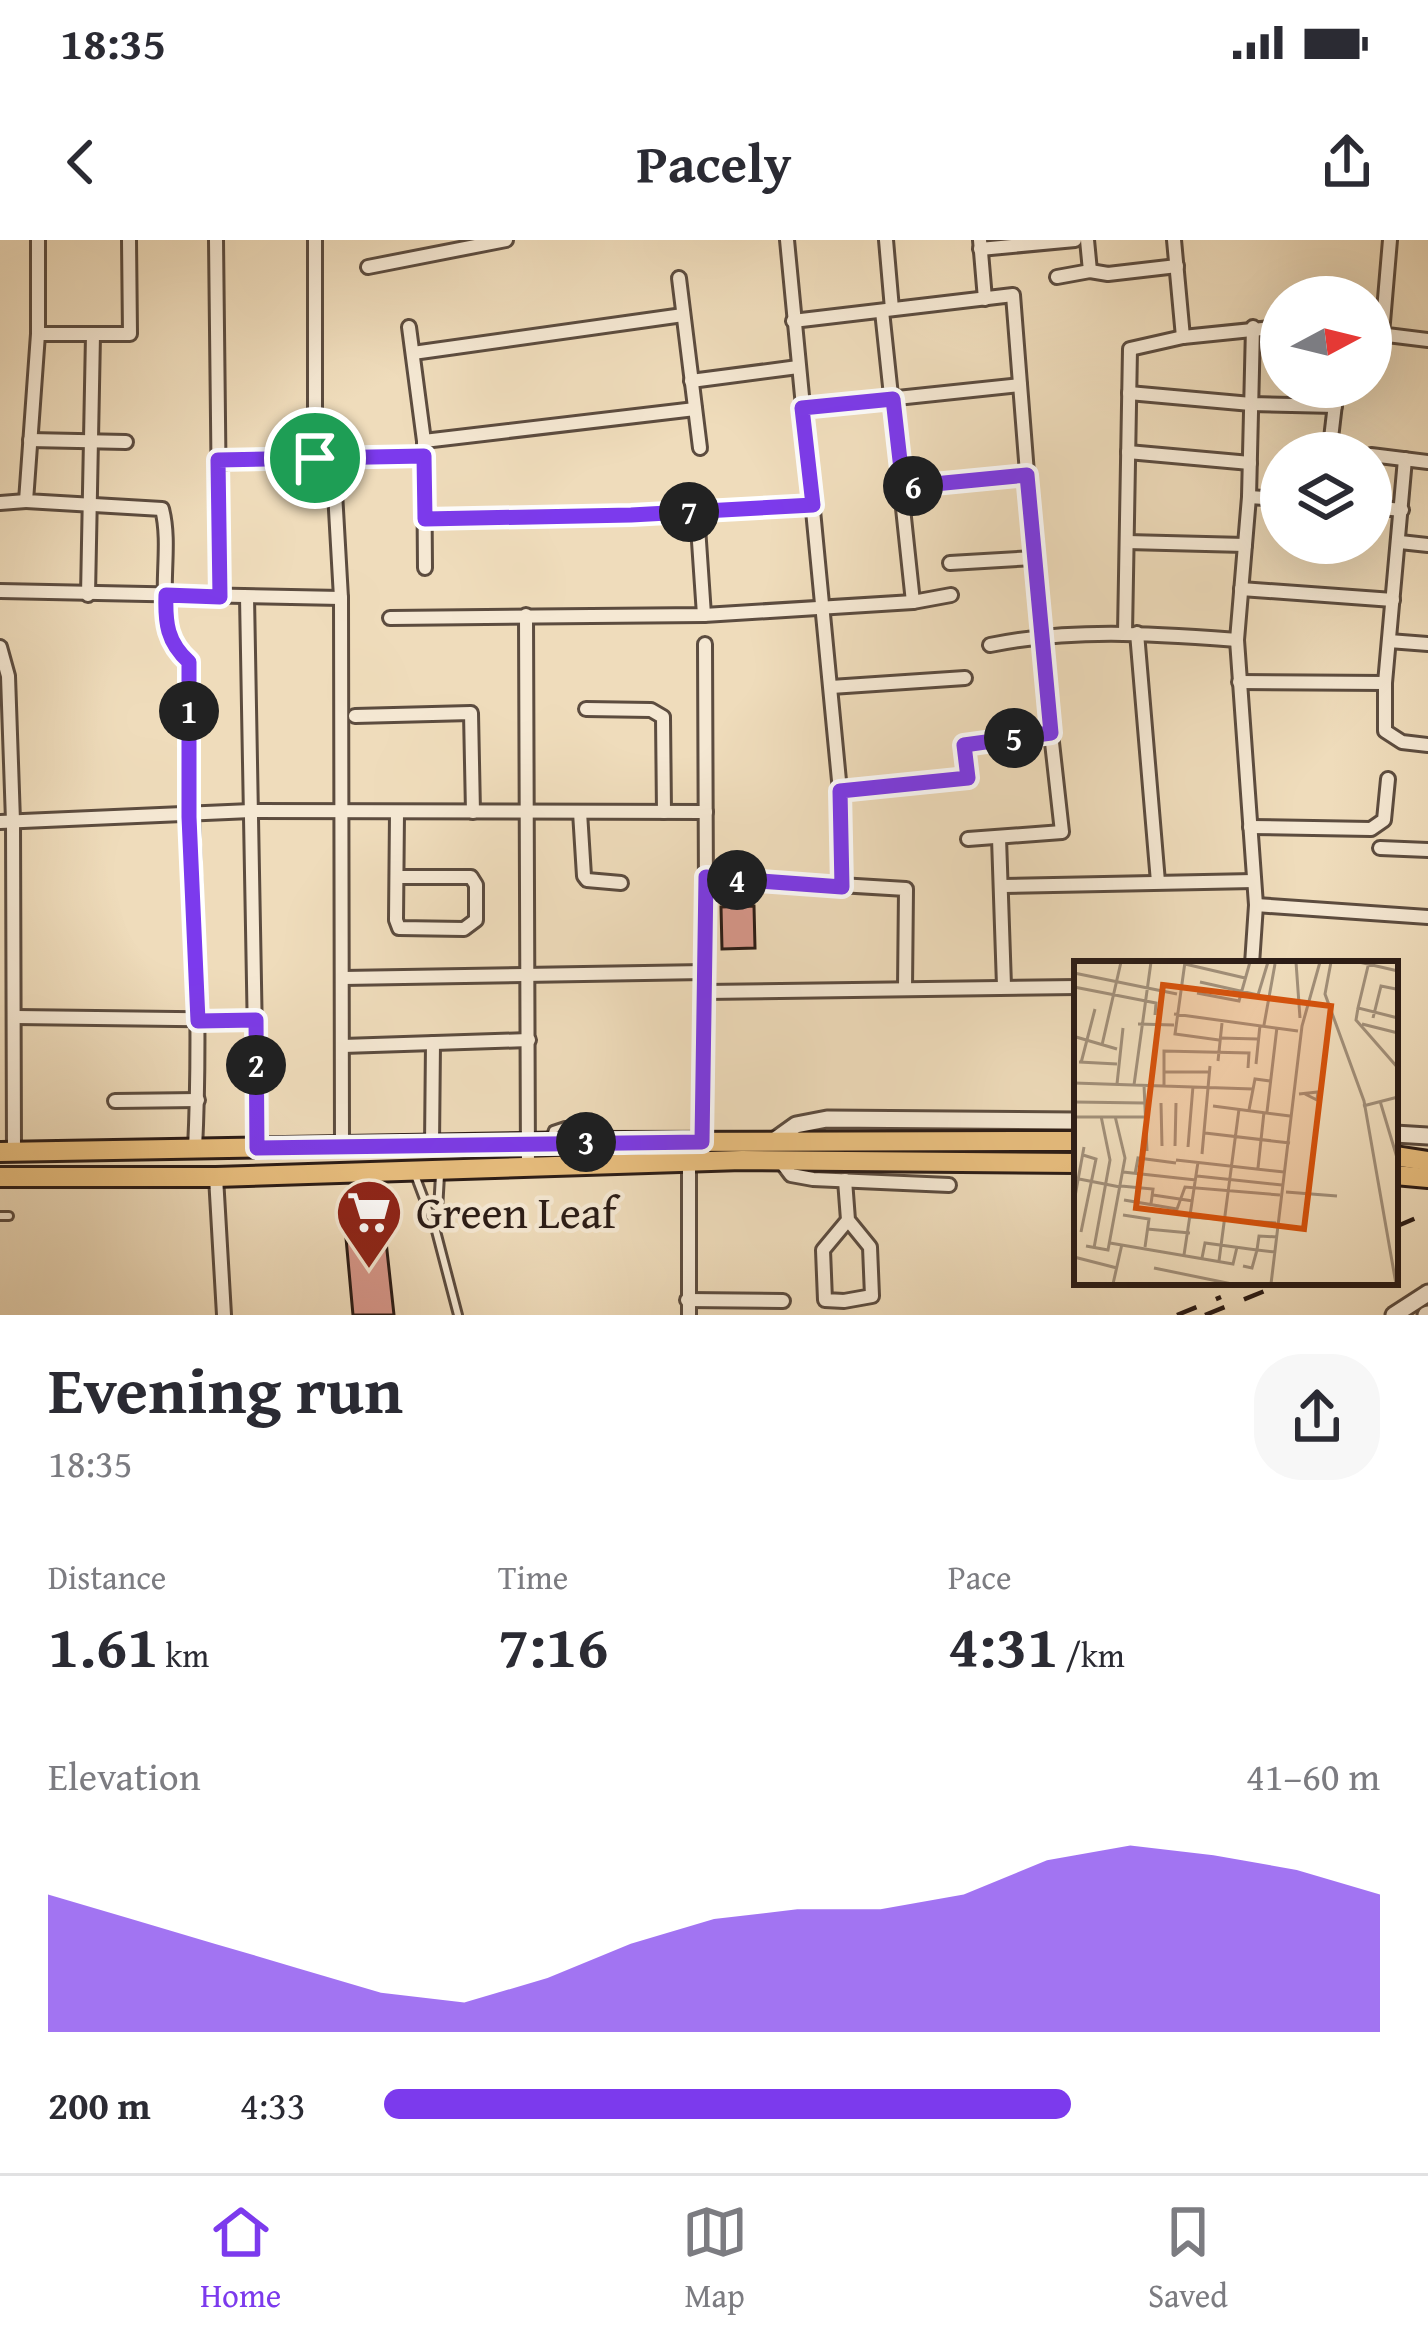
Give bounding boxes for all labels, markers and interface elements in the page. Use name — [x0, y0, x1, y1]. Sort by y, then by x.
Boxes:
text: 18:35 — [60, 10, 166, 75]
text: Pacely — [637, 123, 791, 202]
icon: back — [48, 129, 114, 195]
icon: share — [1314, 129, 1380, 195]
north arrow — [1260, 276, 1392, 408]
map controls — [1260, 276, 1392, 564]
pin — [264, 407, 366, 509]
icon: arrive — [282, 425, 348, 491]
button: layers — [1260, 432, 1392, 564]
pin: 6 — [883, 456, 943, 516]
text: 6 — [904, 462, 922, 510]
pin: 7 — [659, 482, 719, 542]
text: 7 — [680, 488, 698, 536]
pin: 1 — [159, 681, 219, 741]
text: 1 — [180, 687, 198, 735]
pin: 5 — [984, 708, 1044, 768]
text: 5 — [1005, 714, 1023, 762]
pin: 4 — [707, 850, 767, 910]
text: 4 — [728, 856, 746, 904]
inset map — [1074, 961, 1398, 1285]
pin: 2 — [226, 1035, 286, 1095]
text: 2 — [247, 1041, 265, 1089]
pin: 3 — [556, 1112, 616, 1172]
text: 3 — [577, 1118, 595, 1166]
supermarket icon: Green Leaf — [334, 1177, 404, 1271]
place label: Green Leaf — [416, 1179, 621, 1244]
text: Evening run — [48, 1340, 403, 1437]
button: share — [1254, 1354, 1380, 1480]
text: 18:35 — [48, 1434, 133, 1491]
text: Distance — [48, 1553, 166, 1601]
text: Time — [498, 1553, 568, 1601]
text: Pace — [948, 1553, 1011, 1601]
text: 1.61 — [48, 1601, 158, 1689]
text: 7:16 — [498, 1601, 608, 1689]
text: 4:31 — [948, 1601, 1058, 1689]
text: km — [158, 1631, 209, 1679]
text: /km — [1058, 1631, 1125, 1679]
text: Elevation — [48, 1747, 201, 1804]
text: 41–60 m — [1246, 1747, 1380, 1804]
text: 200 m — [48, 2076, 151, 2133]
text: 4:33 — [240, 2076, 306, 2133]
tab: Home — [200, 2199, 281, 2319]
tab: Map — [682, 2199, 748, 2319]
tab: Saved — [1148, 2199, 1228, 2319]

